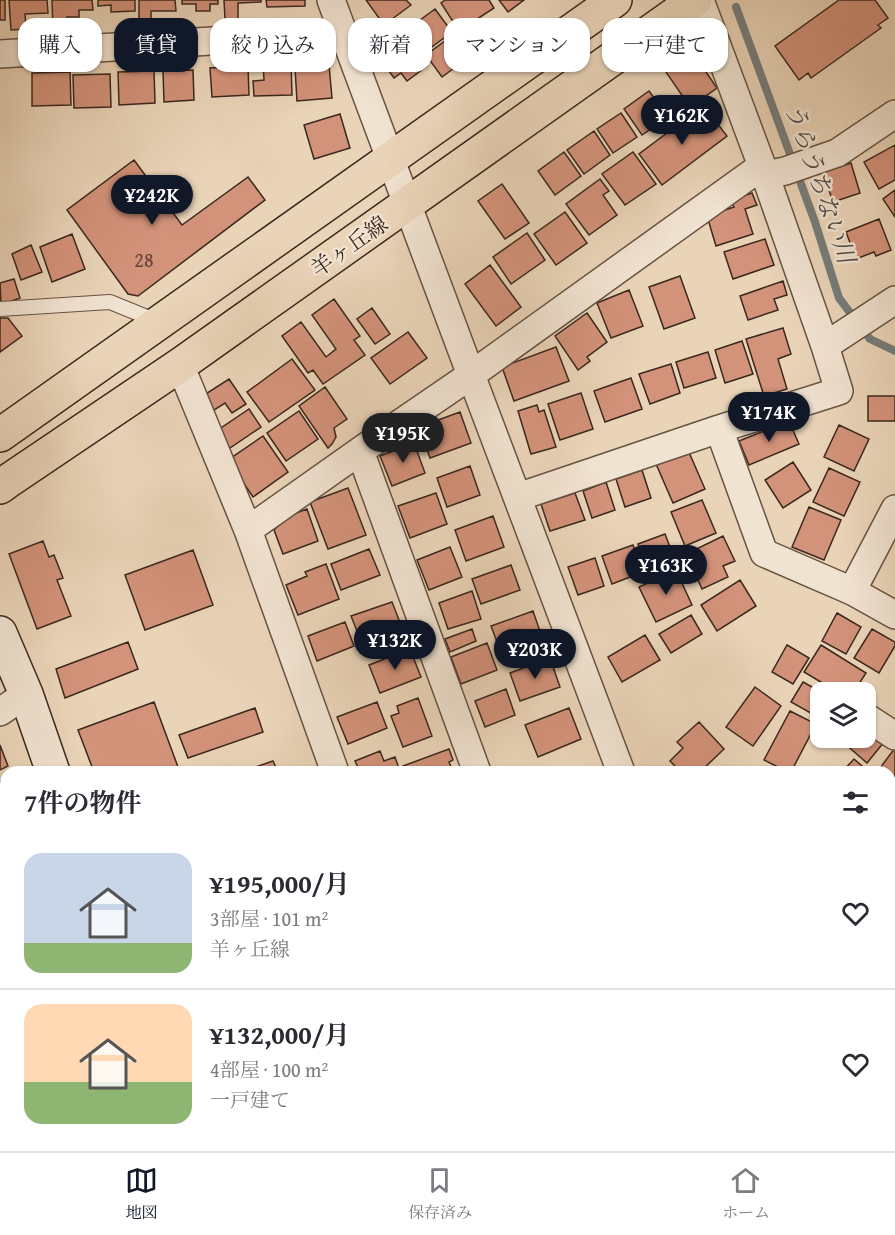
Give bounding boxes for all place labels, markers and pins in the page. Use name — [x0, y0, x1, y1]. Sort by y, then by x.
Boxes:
pin: ¥162K — [640, 95, 724, 146]
pin: ¥242K — [110, 175, 194, 226]
pin: ¥174K — [727, 392, 811, 443]
pin: ¥195K — [361, 413, 445, 464]
pin: ¥163K — [624, 545, 708, 596]
pin: ¥132K — [353, 620, 437, 671]
pin: ¥203K — [493, 629, 577, 680]

